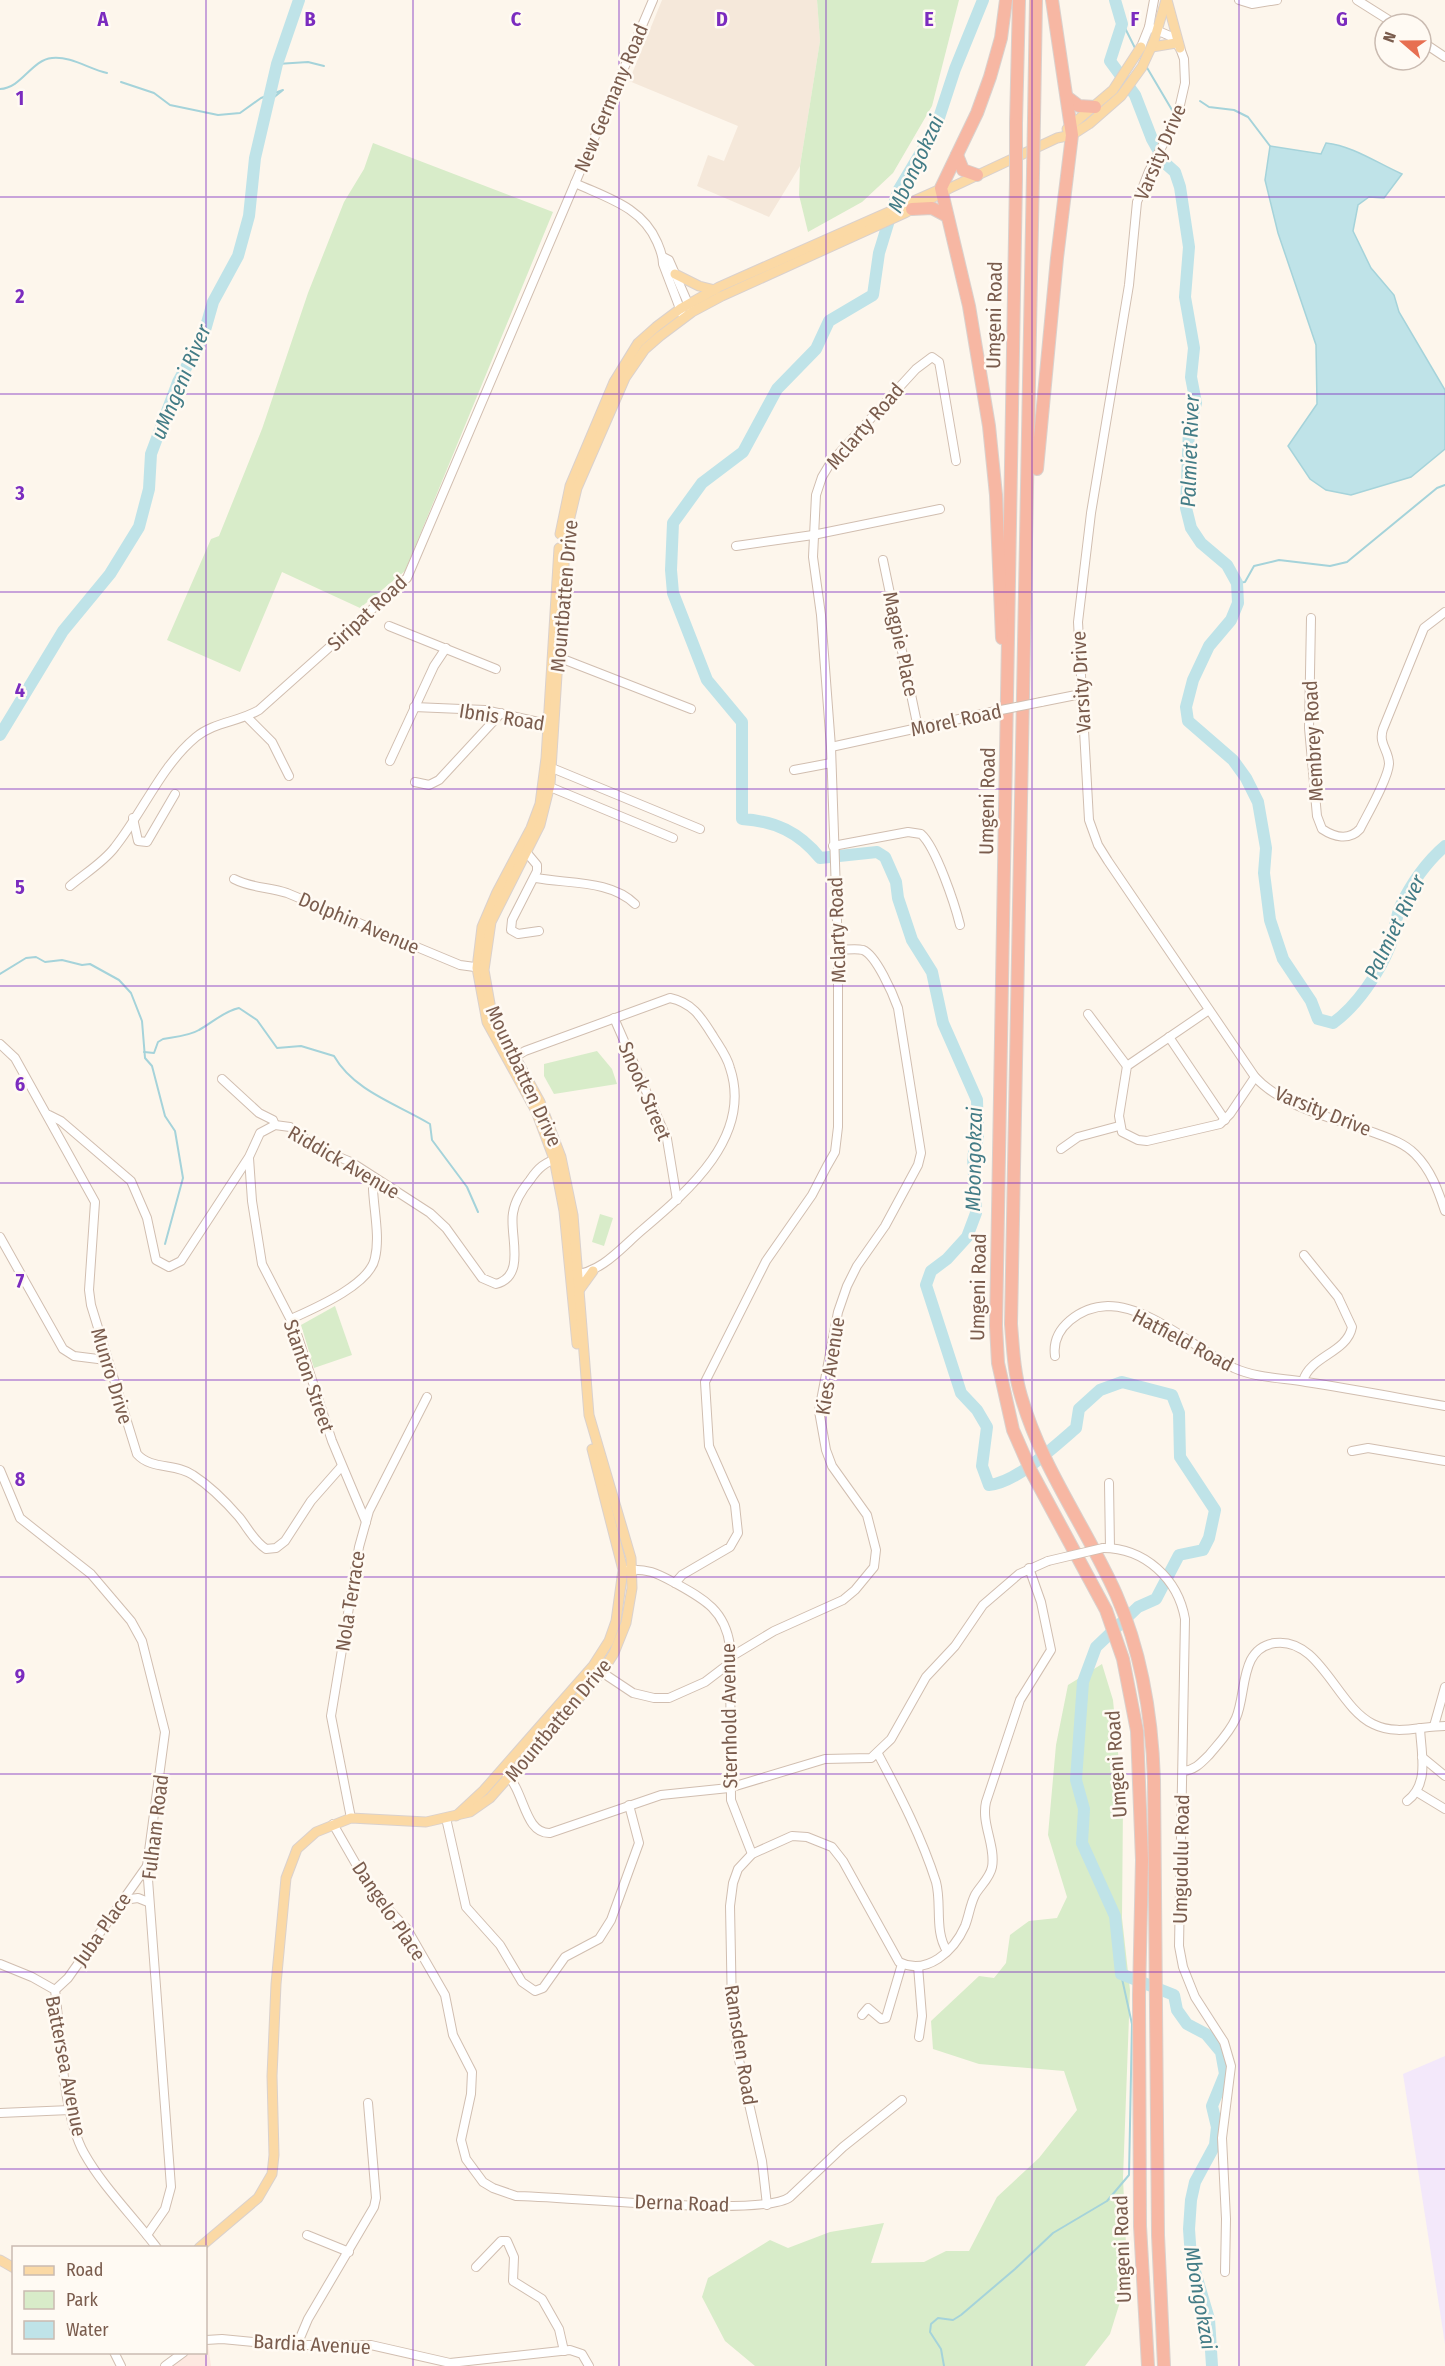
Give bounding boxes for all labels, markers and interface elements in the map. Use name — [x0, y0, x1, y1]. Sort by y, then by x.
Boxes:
text: A — [97, 7, 110, 31]
text: B — [304, 7, 316, 31]
text: C — [511, 7, 522, 31]
text: D — [716, 7, 728, 31]
text: E — [924, 7, 934, 31]
text: F — [1131, 7, 1140, 31]
text: G — [1336, 7, 1348, 31]
north arrow — [1373, 12, 1433, 72]
street label: New Germany Road — [569, 20, 653, 176]
text: N — [1379, 29, 1400, 45]
text: 1 — [16, 86, 24, 110]
street label: Varsity Drive — [1129, 100, 1191, 204]
water label: Mbongokzai — [882, 111, 950, 217]
street label: Umgeni Road — [981, 261, 1007, 369]
text: 2 — [14, 284, 25, 308]
water label: uMngeni River — [145, 320, 217, 443]
street label: Mclarty Road — [821, 378, 909, 474]
water label: Palmiet River — [1175, 394, 1205, 508]
text: 3 — [14, 481, 25, 505]
street label: Mountbatten Drive — [545, 519, 583, 673]
street label: Siripat Road — [322, 570, 412, 656]
street label: Magpie Place — [878, 589, 924, 699]
street label: Varsity Drive — [1066, 630, 1096, 734]
text: 4 — [15, 678, 25, 702]
street label: Membrey Road — [1298, 680, 1328, 802]
street label: Ibnis Road — [458, 698, 546, 736]
street label: Morel Road — [908, 699, 1004, 741]
street label: Umgeni Road — [974, 747, 1000, 855]
water label: Palmiet River — [1359, 870, 1432, 983]
text: 5 — [15, 875, 25, 899]
street label: Mclarty Road — [823, 876, 851, 984]
street label: Dolphin Avenue — [295, 887, 423, 959]
street label: Mountbatten Drive — [481, 1002, 567, 1150]
street label: Snook Street — [613, 1038, 677, 1144]
text: 6 — [15, 1072, 25, 1096]
street label: Varsity Drive — [1271, 1081, 1375, 1141]
water label: Mbongokzai — [960, 1106, 988, 1211]
street label: Riddick Avenue — [284, 1120, 404, 1204]
street label: Umgeni Road — [965, 1233, 991, 1341]
text: 7 — [16, 1269, 25, 1293]
street label: Hatfield Road — [1128, 1303, 1238, 1377]
street label: Kies Avenue — [810, 1315, 850, 1417]
street label: Stanton Street — [278, 1316, 340, 1436]
street label: Munro Drive — [86, 1325, 138, 1427]
text: 8 — [15, 1467, 26, 1491]
street label: Nola Terrace — [330, 1549, 370, 1653]
street label: Sternhold Avenue — [716, 1643, 742, 1789]
street label: Mountbatten Drive — [500, 1654, 616, 1786]
text: 9 — [15, 1664, 25, 1688]
street label: Umgeni Road — [1100, 1709, 1132, 1819]
street label: Fulham Road — [137, 1773, 173, 1881]
street label: Umgudulu Road — [1168, 1794, 1194, 1924]
street label: Dangelo Place — [347, 1857, 431, 1965]
street label: Juba Place — [68, 1888, 136, 1970]
street label: Ramsden Road — [720, 1983, 762, 2107]
street label: Battersea Avenue — [41, 1994, 91, 2138]
street label: Derna Road — [634, 2189, 730, 2217]
street label: Umgeni Road — [1108, 2195, 1136, 2303]
water label: Mbongokzai — [1178, 2244, 1222, 2352]
legend — [12, 2246, 207, 2354]
text: Road — [66, 2259, 103, 2281]
text: Park — [66, 2289, 99, 2311]
text: Water — [66, 2319, 109, 2341]
street label: Bardia Avenue — [253, 2329, 371, 2359]

